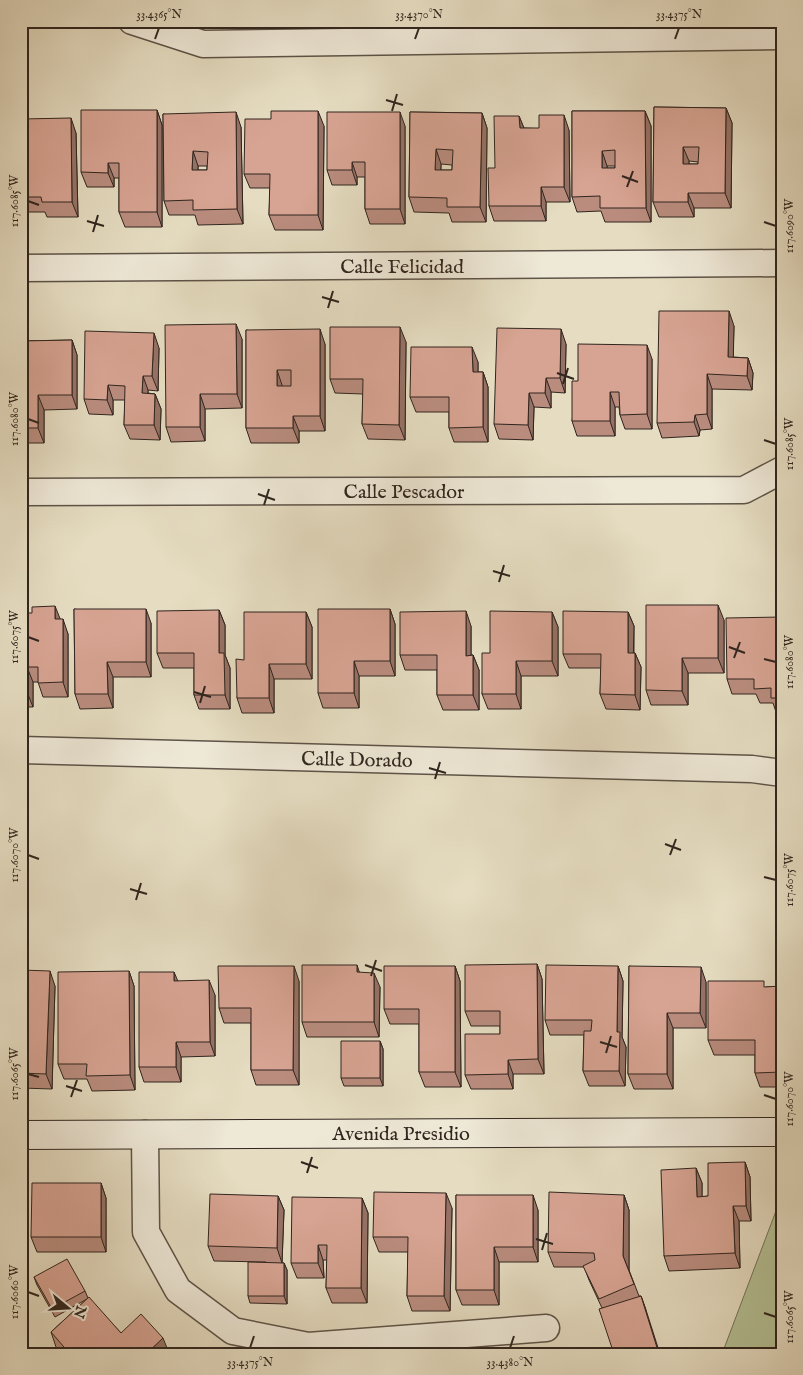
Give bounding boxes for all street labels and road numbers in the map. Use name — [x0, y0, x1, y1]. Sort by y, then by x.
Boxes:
street label: Calle Felicidad — [340, 255, 464, 280]
street label: Calle Pescador — [344, 480, 465, 505]
street label: Calle Dorado — [301, 747, 413, 774]
street label: Avenida Presidio — [331, 1122, 470, 1147]

